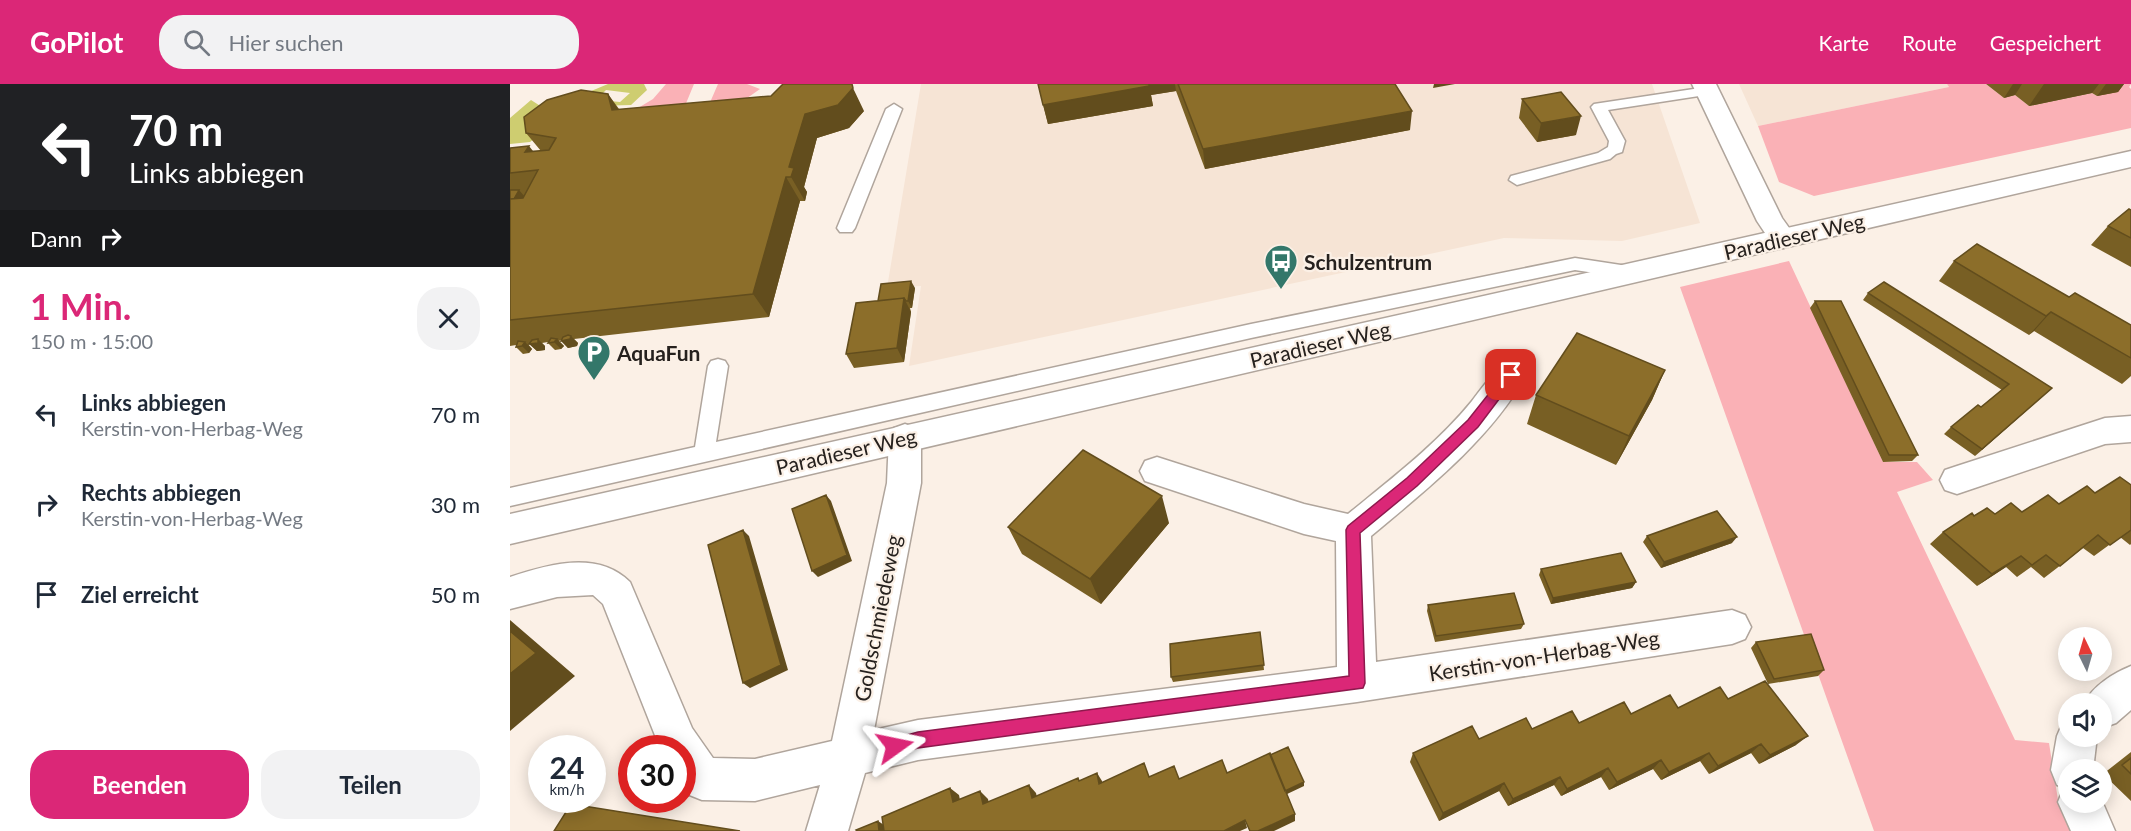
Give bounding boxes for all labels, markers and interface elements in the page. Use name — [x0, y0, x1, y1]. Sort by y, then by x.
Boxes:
search box — [159, 15, 579, 69]
text: GoPilot — [30, 25, 123, 59]
icon: search — [180, 26, 213, 59]
text: Hier suchen — [228, 29, 344, 56]
text: Karte — [1819, 30, 1869, 55]
text: Route — [1902, 30, 1957, 55]
text: Gespeichert — [1990, 30, 2101, 55]
text: 70 m — [129, 105, 223, 155]
icon: left — [30, 108, 108, 186]
text: Links abbiegen — [129, 156, 304, 189]
street label: Paradieser Weg — [1721, 208, 1867, 264]
icon: right — [94, 222, 127, 255]
text: Dann — [30, 225, 82, 252]
bus stop icon: Schulzentrum — [1263, 243, 1299, 290]
place label: Schulzentrum — [1304, 249, 1432, 274]
text: 1 Min. — [30, 284, 131, 328]
button: close — [417, 287, 480, 350]
street label: Paradieser Weg — [1247, 316, 1393, 372]
text: 150 m · 15:00 — [30, 329, 153, 353]
parking icon: AquaFun — [576, 334, 612, 381]
place label: AquaFun — [616, 340, 700, 365]
pin — [1485, 349, 1536, 400]
icon: arrive — [1494, 358, 1527, 391]
text: Links abbiegen — [81, 389, 226, 416]
icon: left — [30, 398, 63, 431]
text: 70 m — [431, 401, 480, 428]
text: Kerstin-von-Herbag-Weg — [81, 416, 303, 440]
street label: Paradieser Weg — [773, 423, 919, 479]
text: Rechts abbiegen — [81, 479, 241, 506]
icon: right — [30, 488, 63, 521]
text: 30 m — [431, 491, 480, 518]
text: Kerstin-von-Herbag-Weg — [81, 506, 303, 530]
street label: Goldschmiedeweg — [849, 533, 905, 703]
icon: arrive — [30, 578, 63, 611]
text: Ziel erreicht — [81, 581, 199, 608]
text: 50 m — [431, 581, 480, 608]
street label: Kerstin-von-Herbag-Weg — [1427, 624, 1661, 686]
north arrow — [2058, 627, 2112, 681]
map controls — [2058, 627, 2112, 813]
button: sound — [2058, 693, 2112, 747]
position arrow — [863, 714, 927, 778]
speed limit sign: 30 — [618, 735, 696, 813]
text: 24 — [550, 749, 584, 785]
button: Beenden — [30, 750, 249, 819]
button: Teilen — [261, 750, 480, 819]
button: layers — [2058, 759, 2112, 813]
text: km/h — [549, 780, 585, 798]

